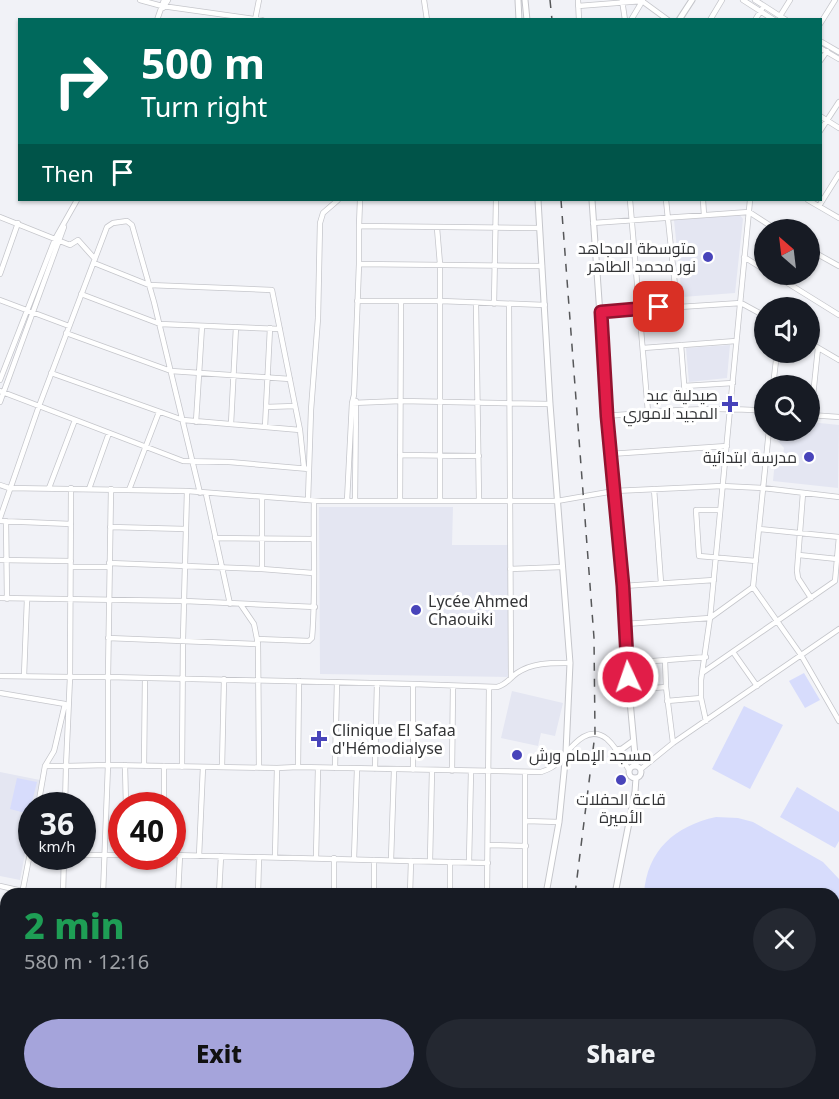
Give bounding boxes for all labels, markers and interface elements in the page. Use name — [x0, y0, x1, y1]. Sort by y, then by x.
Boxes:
text: 500 m — [141, 34, 265, 91]
icon: right — [42, 42, 120, 120]
text: Turn right — [141, 88, 267, 125]
icon: arrive — [106, 156, 139, 189]
text: Then — [42, 158, 94, 188]
north arrow — [754, 219, 820, 285]
map controls — [754, 219, 820, 441]
place label: متوسطة المجاهد نور محمد الطاهر — [578, 237, 696, 277]
marker: متوسطة المجاهد نور محمد الطاهر — [701, 250, 715, 264]
pin — [633, 281, 684, 332]
icon: arrive — [642, 290, 675, 323]
button: sound — [754, 297, 820, 363]
button: search — [754, 375, 820, 441]
place label: صيدلية عبد المجيد لاموري — [623, 384, 718, 427]
marker: صيدلية عبد المجيد لاموري — [723, 397, 737, 411]
place label: مدرسة ابتدائية — [703, 446, 797, 468]
marker: مدرسة ابتدائية — [802, 450, 816, 464]
place label: Lycée Ahmed Chaouiki — [428, 590, 528, 630]
marker: Lycée Ahmed Chaouiki — [409, 603, 423, 617]
position arrow — [596, 645, 660, 709]
place label: Clinique El Safaa d'Hémodialyse — [332, 719, 456, 759]
marker: Clinique El Safaa d'Hémodialyse — [310, 730, 328, 748]
place label: مسجد الإمام ورش — [529, 744, 651, 767]
marker: مسجد الإمام ورش — [510, 748, 524, 762]
marker: قاعة الحفلات الأميرة — [614, 773, 628, 787]
place label: قاعة الحفلات الأميرة — [576, 788, 666, 828]
speed limit sign: 40 — [108, 792, 186, 870]
text: 36 — [40, 803, 74, 844]
text: km/h — [39, 836, 75, 856]
text: 2 min — [24, 901, 125, 950]
button: close — [753, 908, 816, 971]
text: 580 m · 12:16 — [24, 948, 149, 975]
button: Exit — [24, 1019, 414, 1088]
button: Share — [426, 1019, 816, 1088]

